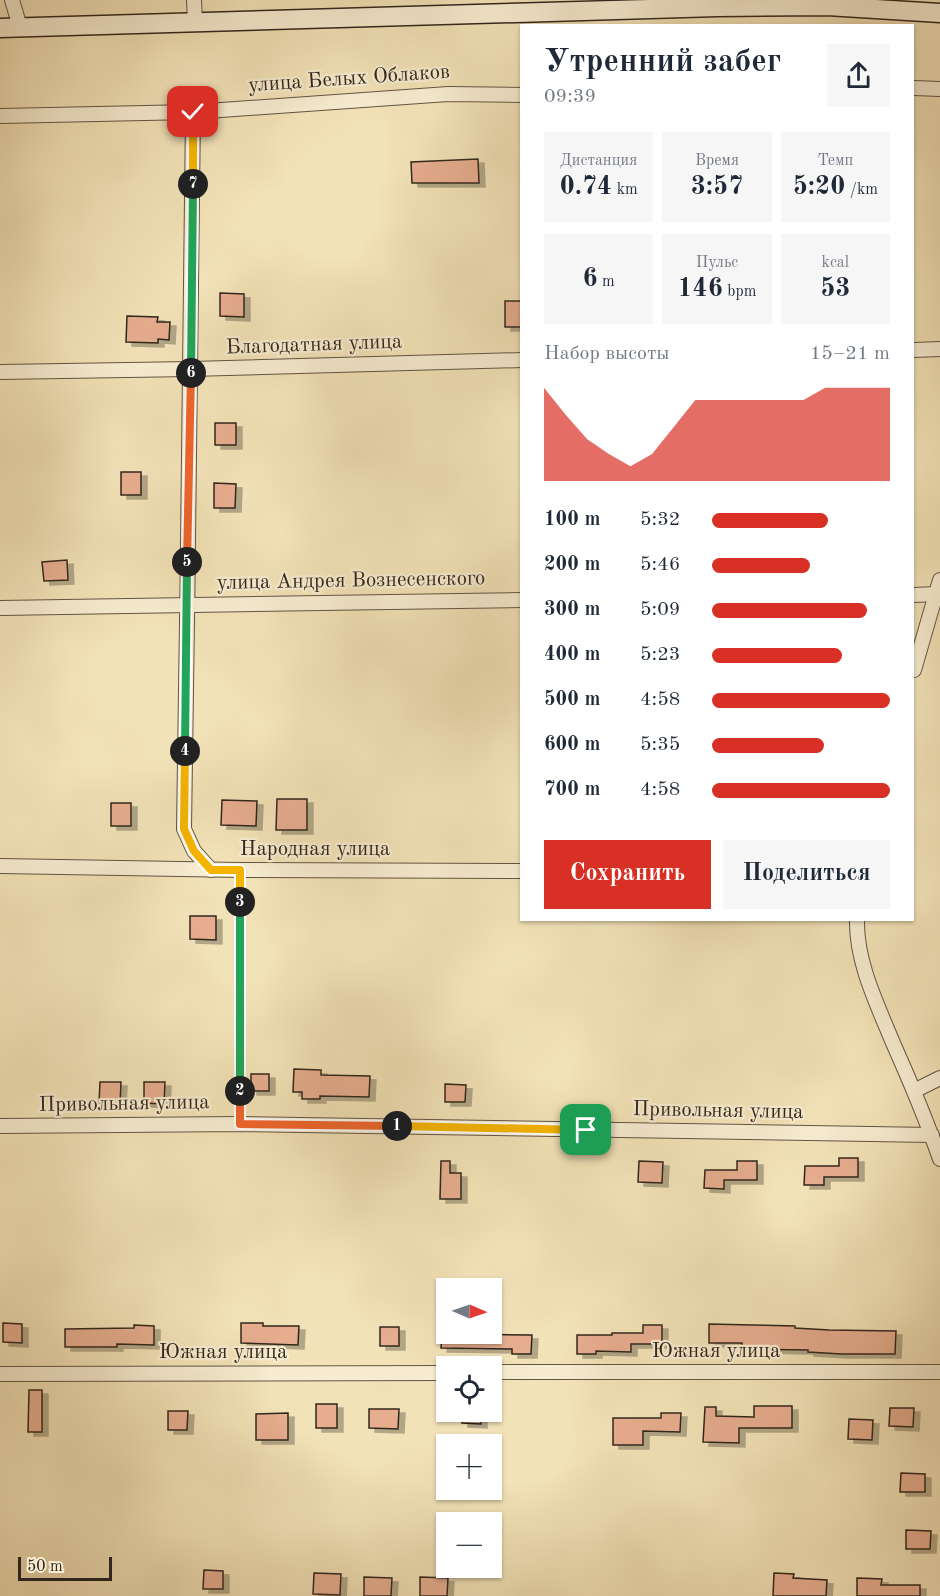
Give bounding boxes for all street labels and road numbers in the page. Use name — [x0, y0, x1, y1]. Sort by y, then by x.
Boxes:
street label: улица Белых Облаков — [247, 61, 451, 97]
street label: Благодатная улица — [225, 331, 403, 359]
street label: улица Андрея Вознесенского — [216, 568, 486, 594]
street label: Народная улица — [240, 839, 390, 860]
street label: Привольная улица — [38, 1092, 210, 1116]
street label: Привольная улица — [632, 1099, 804, 1123]
street label: Южная улица — [652, 1341, 780, 1362]
street label: Южная улица — [159, 1342, 287, 1363]

